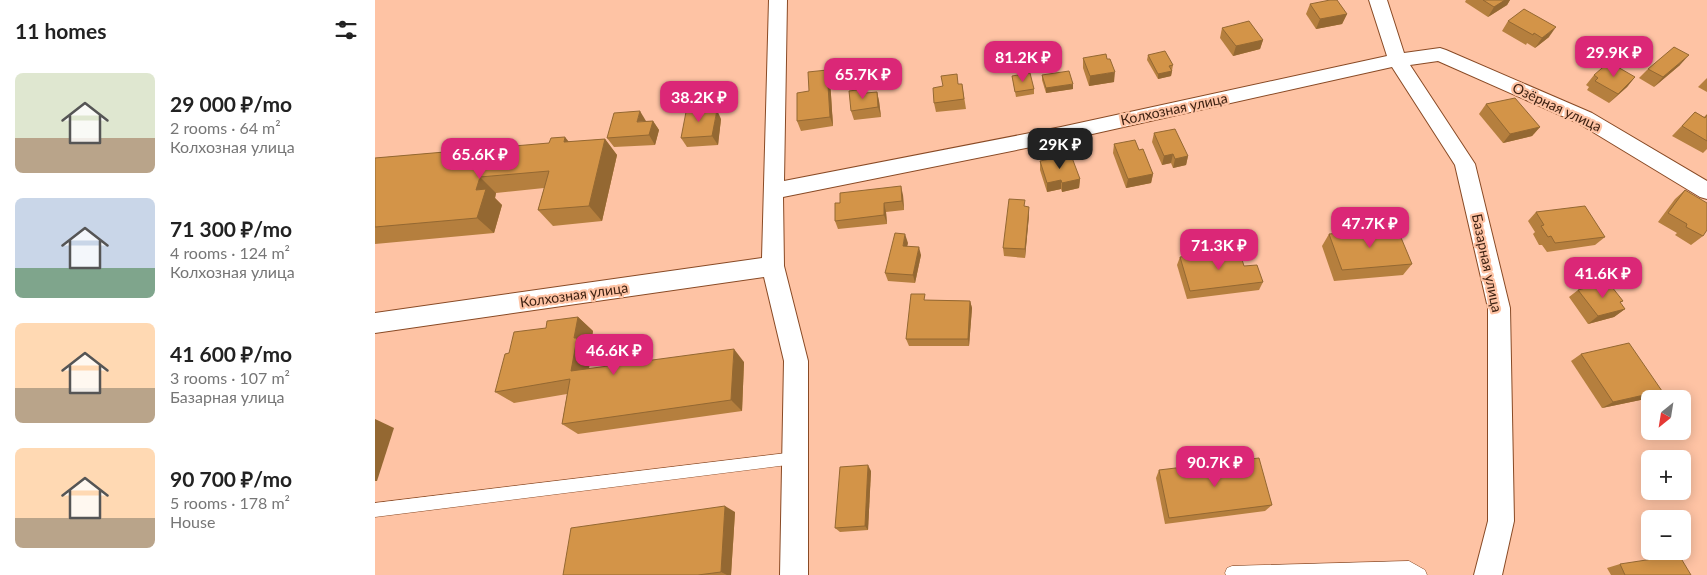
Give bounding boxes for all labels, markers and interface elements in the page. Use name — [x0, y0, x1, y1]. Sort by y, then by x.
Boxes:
icon: filters — [332, 16, 360, 44]
text: 11 homes — [15, 18, 106, 43]
pin: 29.9K ₽ — [1568, 36, 1660, 78]
pin: 81.2K ₽ — [977, 41, 1069, 83]
text: 29.9K ₽ — [1586, 42, 1642, 61]
text: 81.2K ₽ — [995, 47, 1051, 66]
pin: 65.7K ₽ — [817, 58, 909, 100]
text: 65.7K ₽ — [835, 64, 891, 83]
street label: Озёрная улица — [1510, 79, 1604, 135]
pin: 38.2K ₽ — [653, 80, 745, 123]
text: 38.2K ₽ — [671, 87, 727, 106]
street label: Колхозная улица — [1119, 89, 1229, 128]
text: 29 000 ₽/mo — [170, 91, 292, 116]
icon: home — [55, 93, 115, 153]
text: 2 rooms · 64 m² — [170, 118, 281, 137]
pin: 29K ₽ — [1025, 128, 1095, 170]
text: 29K ₽ — [1039, 134, 1081, 153]
text: Колхозная улица — [170, 137, 295, 156]
pin: 65.6K ₽ — [434, 138, 526, 180]
text: 65.6K ₽ — [452, 144, 508, 163]
pin: 47.7K ₽ — [1324, 206, 1416, 249]
street label: Базарная улица — [1469, 212, 1506, 314]
text: 47.7K ₽ — [1342, 213, 1398, 232]
text: 71 300 ₽/mo — [170, 216, 292, 241]
icon: home — [55, 218, 115, 278]
pin: 71.3K ₽ — [1173, 228, 1265, 271]
text: 71.3K ₽ — [1191, 235, 1247, 254]
text: 4 rooms · 124 m² — [170, 243, 290, 262]
pin: 41.6K ₽ — [1557, 256, 1649, 299]
text: Колхозная улица — [170, 262, 295, 281]
text: 41.6K ₽ — [1575, 263, 1631, 282]
street label: Колхозная улица — [519, 278, 629, 311]
pin: 46.6K ₽ — [568, 334, 660, 376]
text: 46.6K ₽ — [586, 340, 642, 359]
text: 41 600 ₽/mo — [170, 341, 292, 366]
icon: home — [55, 343, 115, 403]
text: 3 rooms · 107 m² — [170, 368, 290, 387]
text: Базарная улица — [170, 387, 285, 406]
north arrow — [1641, 390, 1691, 440]
map controls — [1641, 390, 1691, 560]
pin: 90.7K ₽ — [1169, 446, 1261, 488]
button: + — [1641, 450, 1691, 500]
text: 90.7K ₽ — [1187, 452, 1243, 471]
text: 90 700 ₽/mo — [170, 466, 292, 491]
icon: home — [55, 468, 115, 528]
text: 5 rooms · 178 m² — [170, 493, 290, 512]
button: − — [1641, 510, 1691, 560]
text: House — [170, 512, 215, 531]

